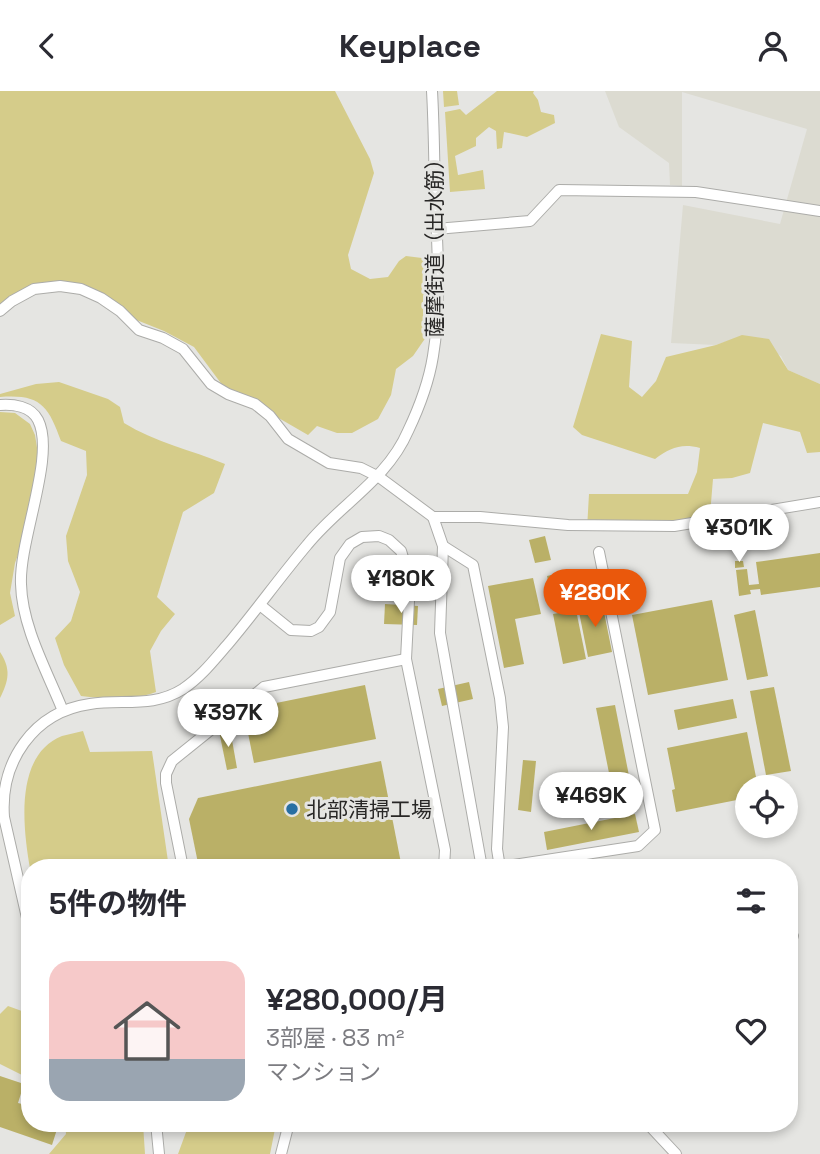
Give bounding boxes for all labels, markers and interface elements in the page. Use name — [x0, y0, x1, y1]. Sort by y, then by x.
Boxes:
text: Keyplace — [339, 26, 481, 66]
icon: back — [28, 27, 66, 65]
icon: person — [754, 27, 792, 65]
street label: 薩摩街道（出水筋） — [421, 149, 448, 338]
pin: ¥301K — [690, 505, 788, 564]
text: ¥301K — [705, 512, 773, 542]
pin: ¥180K — [352, 555, 450, 615]
text: ¥180K — [367, 563, 435, 593]
pin: ¥280K — [546, 569, 644, 629]
text: ¥280K — [559, 577, 631, 607]
pin: ¥397K — [179, 689, 277, 749]
text: ¥397K — [193, 697, 263, 727]
pin: ¥469K — [542, 773, 640, 832]
map controls — [735, 775, 798, 838]
button: locate — [735, 775, 798, 838]
text: ¥469K — [555, 780, 627, 810]
place label: 北部清掃工場 — [306, 796, 432, 823]
marker: 北部清掃工場 — [284, 801, 300, 817]
icon: filters — [732, 882, 770, 920]
text: 5件の物件 — [49, 884, 187, 923]
text: ¥280,000/月 — [266, 980, 448, 1019]
icon: home — [105, 989, 189, 1073]
icon: heart — [732, 1012, 770, 1050]
text: 3部屋 · 83 m² — [266, 1023, 404, 1053]
text: マンション — [266, 1057, 381, 1087]

